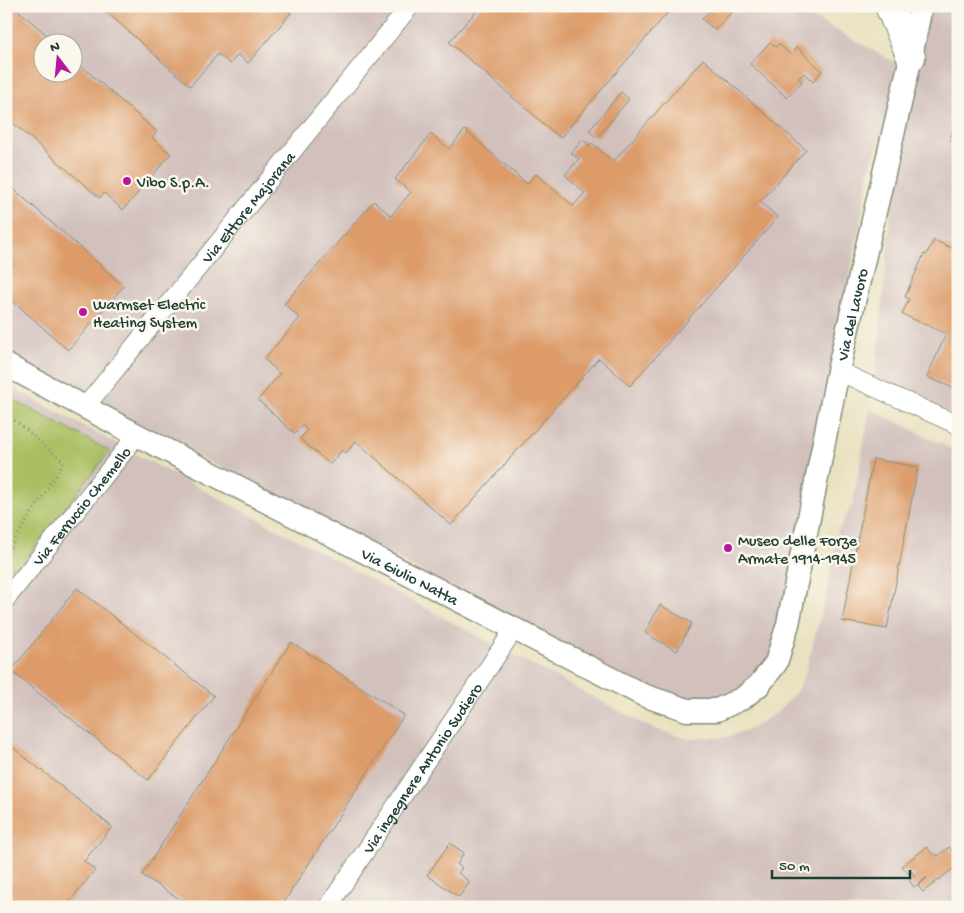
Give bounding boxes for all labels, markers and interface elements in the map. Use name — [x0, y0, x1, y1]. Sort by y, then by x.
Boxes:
north arrow — [32, 32, 82, 82]
text: N — [48, 38, 62, 57]
street label: Via Ettore Majorana — [199, 148, 302, 269]
marker: Vibo S.p.A. — [121, 175, 133, 187]
place label: Vibo S.p.A. — [136, 175, 210, 194]
street label: Via del Lavoro — [834, 267, 875, 364]
place label: Warmset Electric Heating System — [93, 297, 206, 334]
marker: Warmset Electric Heating System — [77, 306, 89, 318]
street label: Via Ferruccio Chemello — [30, 444, 137, 572]
place label: Museo delle Forze Armate 1914-1945 — [738, 533, 858, 570]
marker: Museo delle Forze Armate 1914-1945 — [722, 542, 734, 554]
street label: Via Giulio Natta — [356, 545, 462, 612]
street label: Via ingegnere Antonio Sudiero — [360, 680, 488, 859]
scale bar — [772, 848, 909, 880]
text: 50 m — [779, 858, 810, 876]

